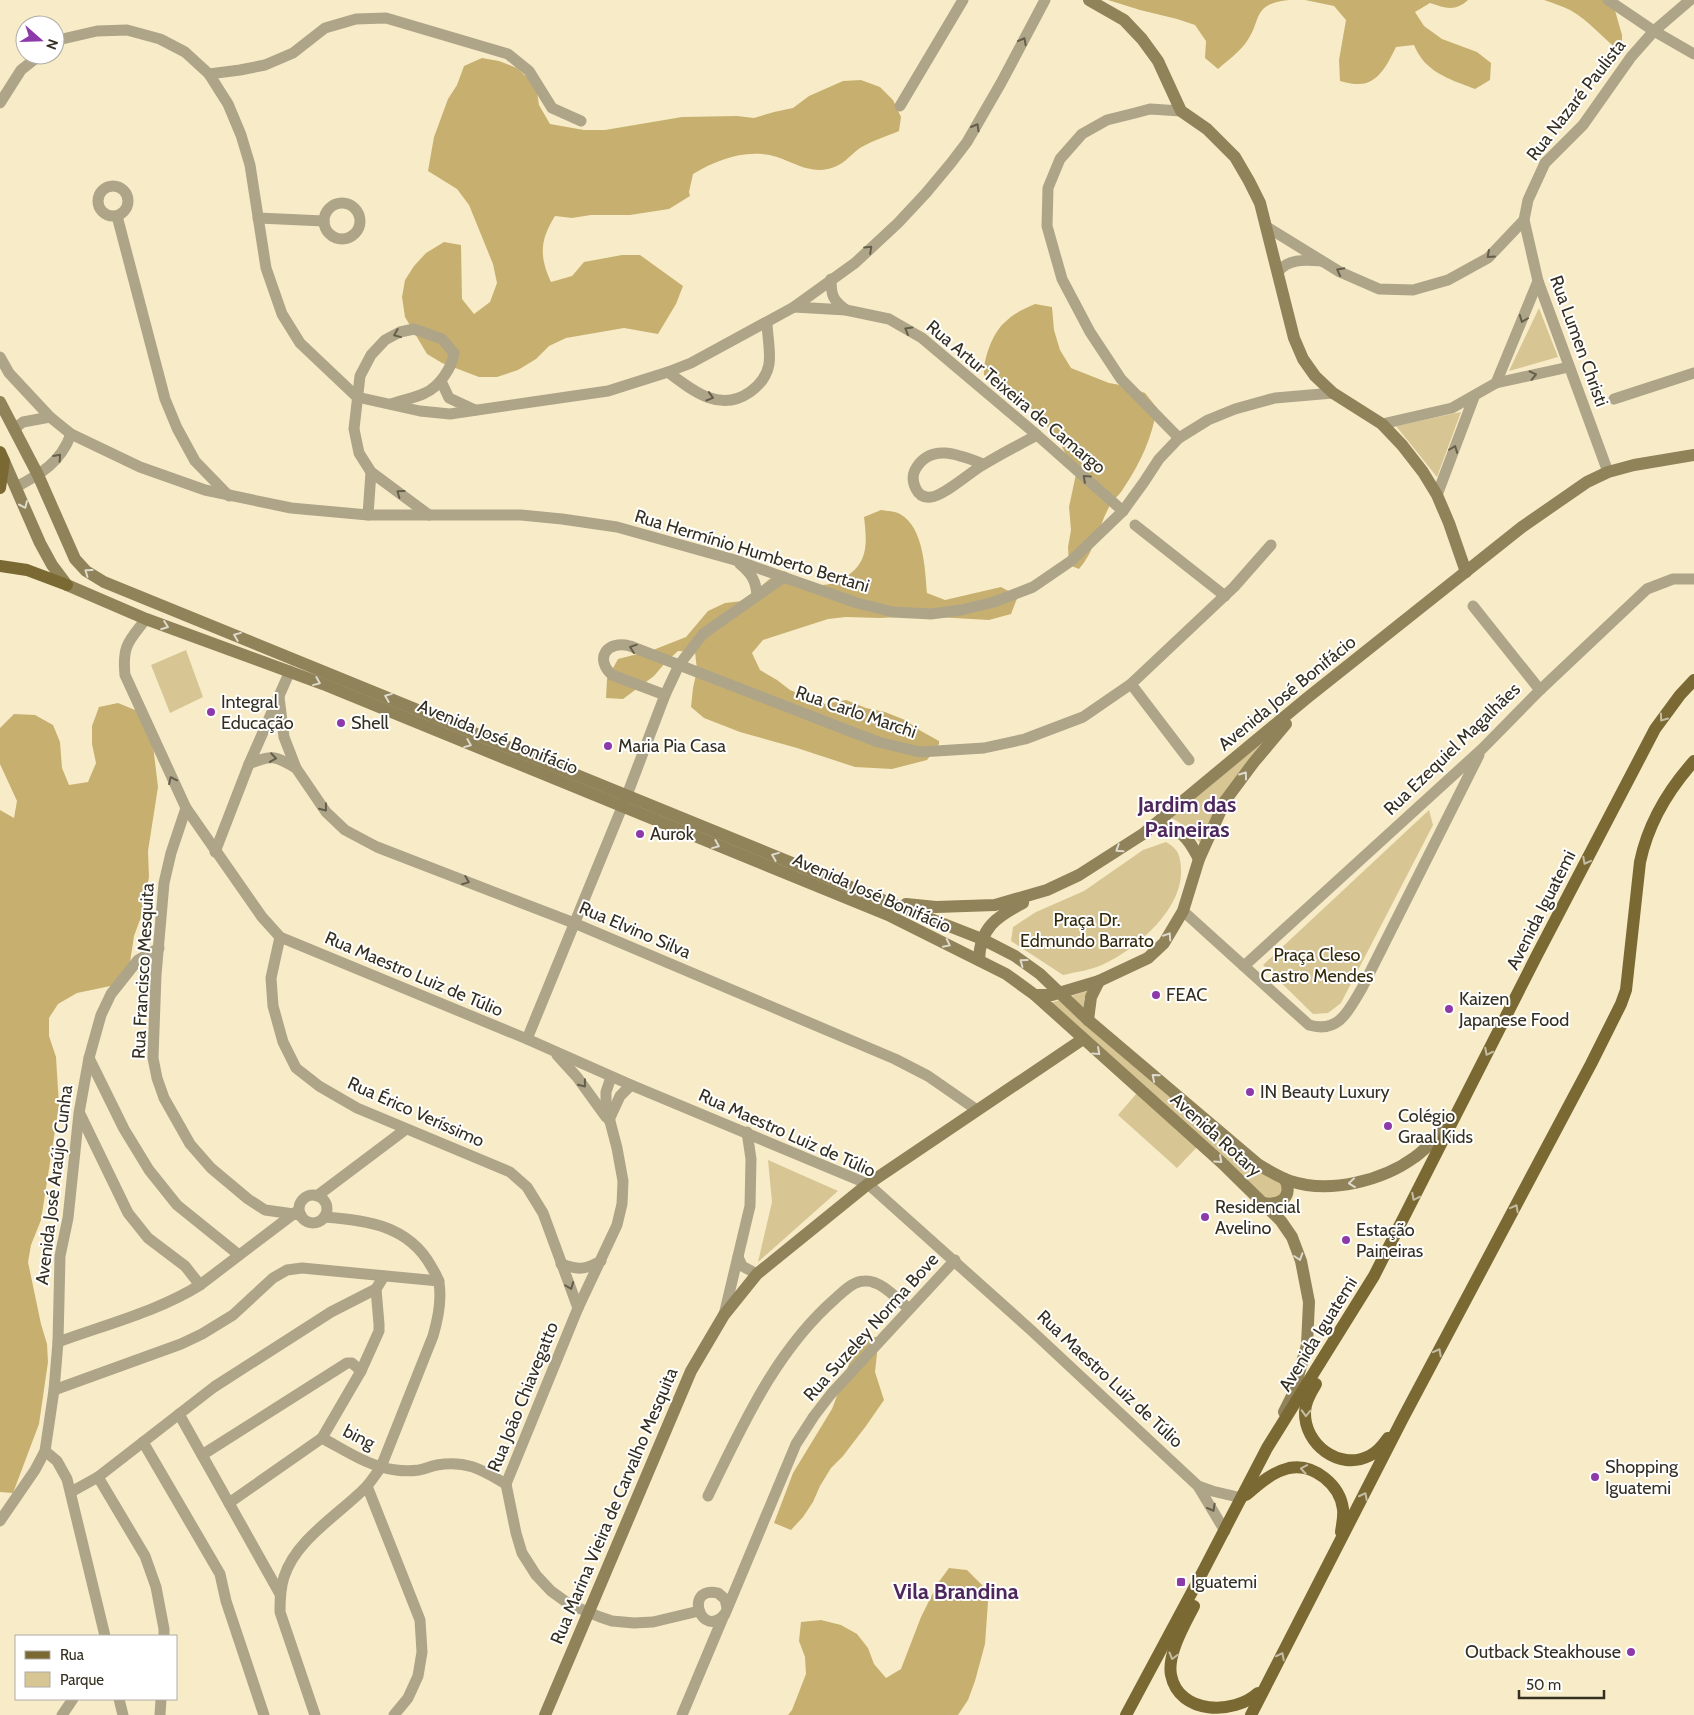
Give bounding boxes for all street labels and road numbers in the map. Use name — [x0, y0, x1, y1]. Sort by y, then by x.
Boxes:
street label: Rua Nazaré Paulista — [1522, 35, 1630, 165]
street label: Rua Lumen Christi — [1545, 272, 1613, 410]
street label: Rua Artur Teixeira de Camargo — [922, 316, 1110, 479]
street label: Rua Hermínio Humberto Bertani — [632, 505, 872, 597]
street label: Avenida José Bonifácio — [1214, 631, 1360, 755]
street label: Rua Ezequiel Magalhães — [1379, 678, 1525, 820]
street label: Rua Carlo Marchi — [793, 681, 919, 743]
street label: Avenida José Bonifácio — [415, 695, 581, 779]
street label: Avenida Iguatemi — [1501, 847, 1581, 973]
street label: Avenida José Bonifácio — [790, 848, 955, 938]
street label: Rua Francisco Mesquita — [127, 882, 159, 1060]
street label: Rua Elvino Silva — [576, 897, 695, 964]
street label: Rua Maestro Luiz de Túlio — [322, 926, 506, 1022]
street label: Rua Érico Veríssimo — [344, 1072, 488, 1152]
street label: Avenida José Araújo Cunha — [31, 1084, 77, 1286]
street label: Rua Maestro Luiz de Túlio — [695, 1084, 879, 1182]
street label: Avenida Rotary — [1166, 1088, 1266, 1182]
street label: Rua Suzeley Norma Bove — [799, 1249, 943, 1405]
street label: Avenida Iguatemi — [1274, 1273, 1362, 1395]
street label: Rua Maestro Luiz de Túlio — [1033, 1306, 1188, 1452]
street label: Rua João Chiavegatto — [483, 1319, 563, 1475]
street label: Rua Marina Vieira de Carvalho Mesquita — [546, 1364, 683, 1648]
street label: bing — [339, 1420, 380, 1455]

